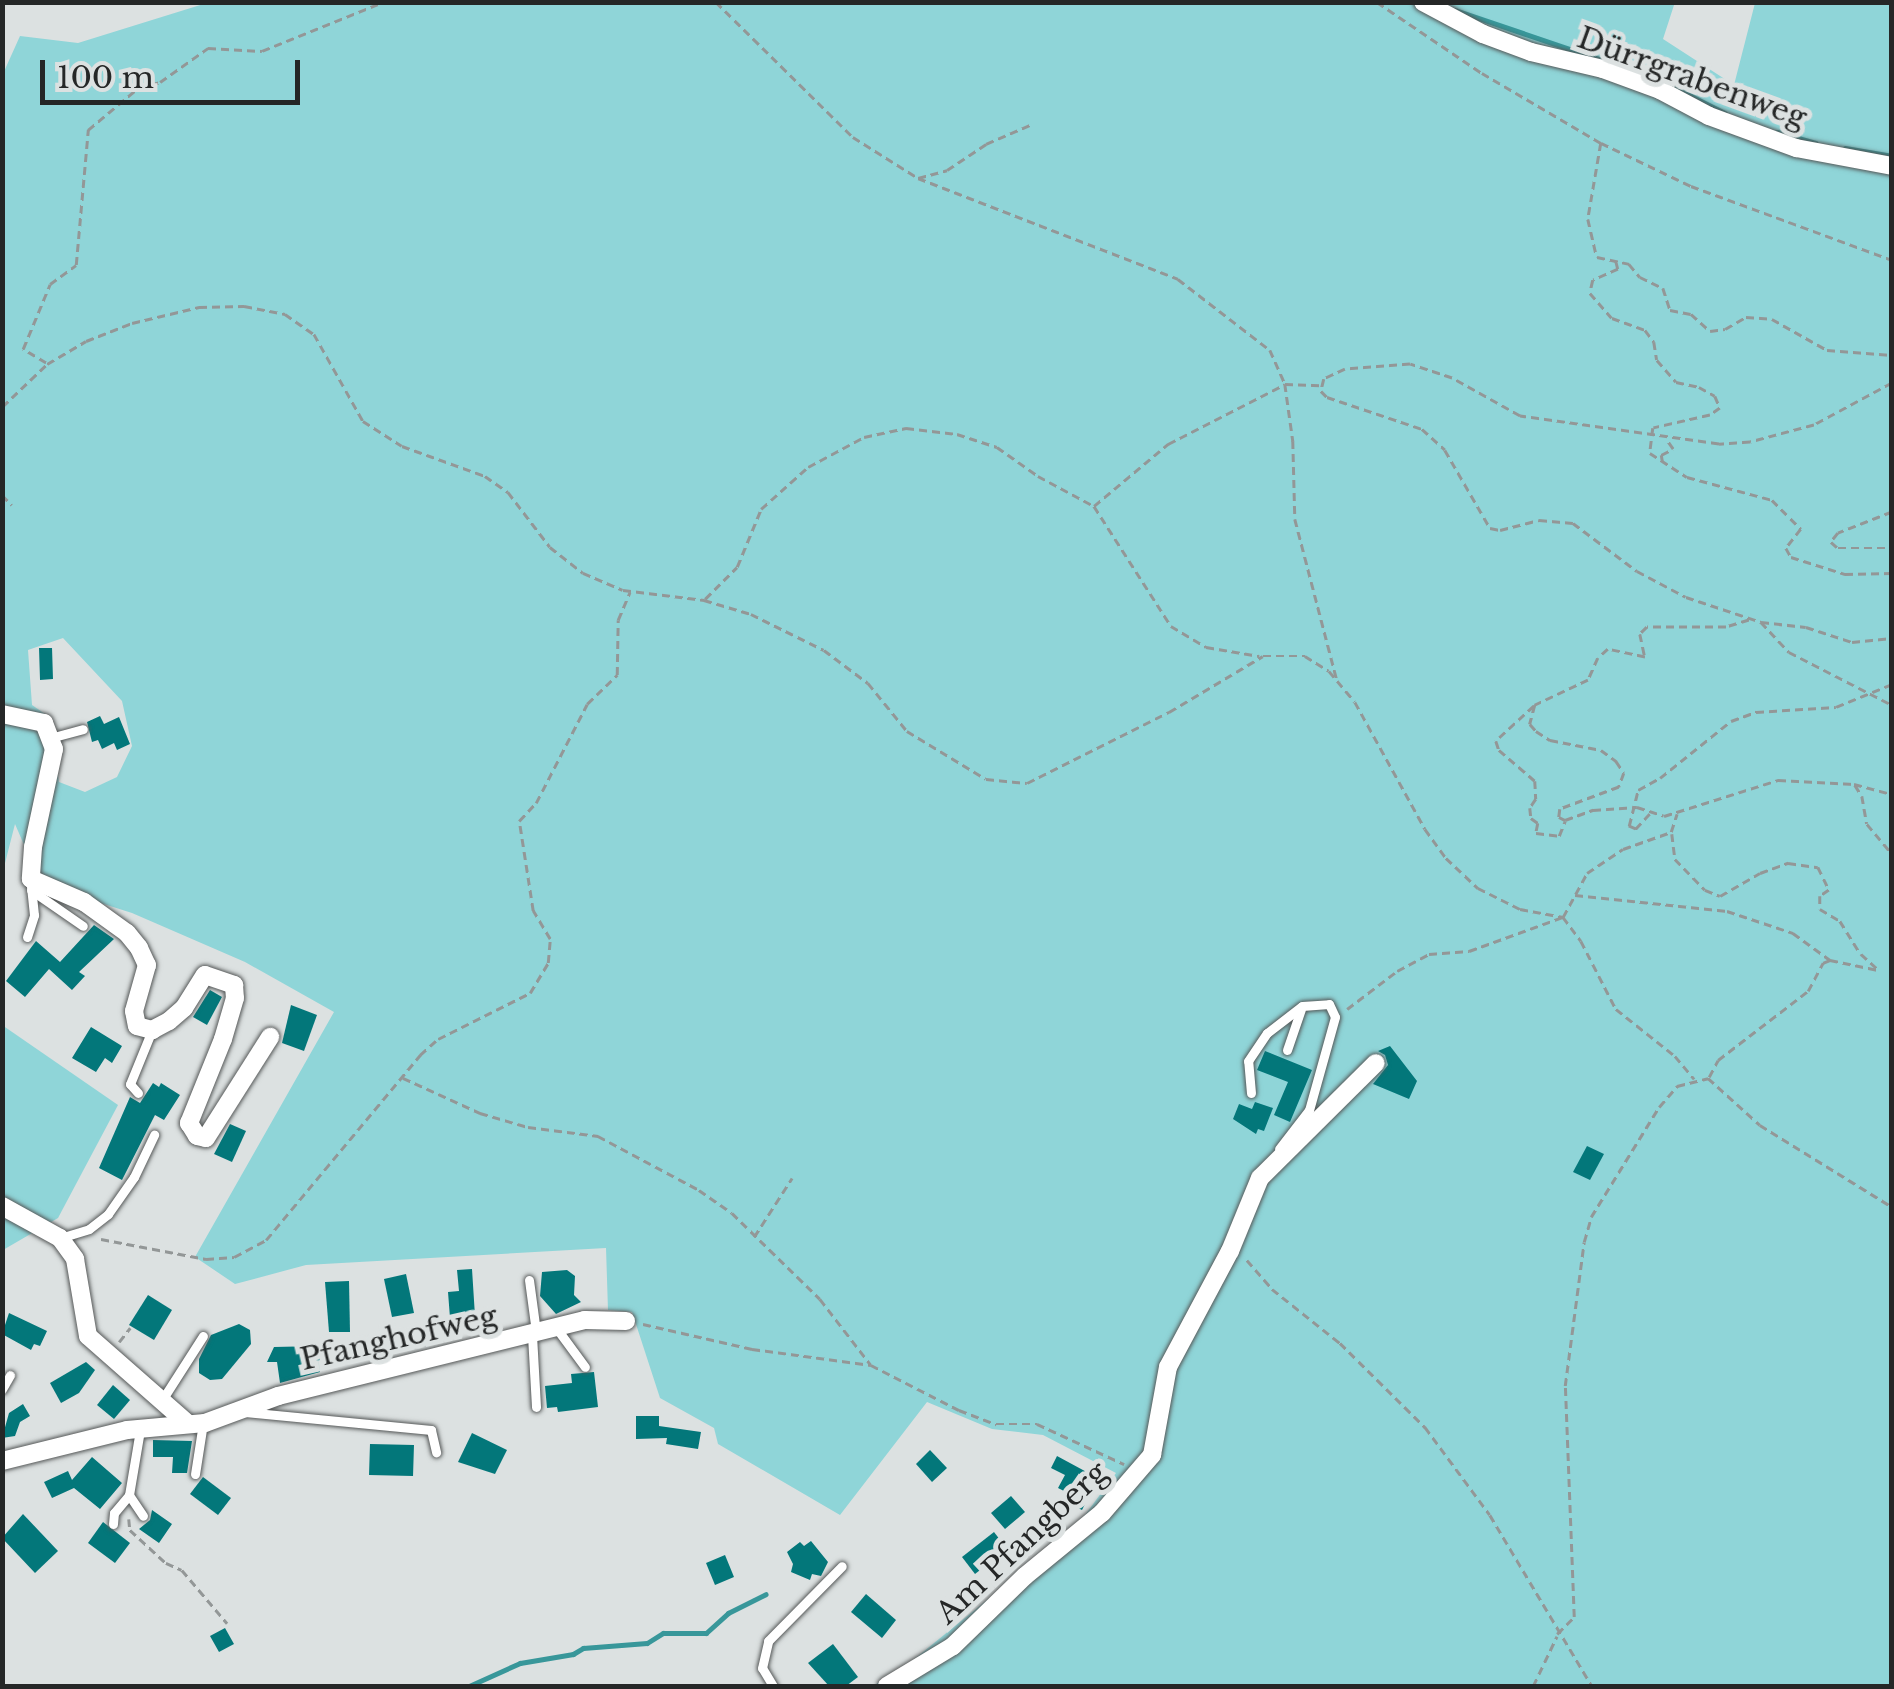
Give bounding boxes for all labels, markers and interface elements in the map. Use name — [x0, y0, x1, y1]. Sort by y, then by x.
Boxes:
street label: Dürrgrabenweg — [1573, 20, 1811, 136]
scale bar — [45, 40, 305, 102]
text: 100 m — [57, 59, 154, 96]
street label: Pfanghofweg — [297, 1298, 501, 1378]
street label: Am Pfangberg — [929, 1454, 1115, 1632]

